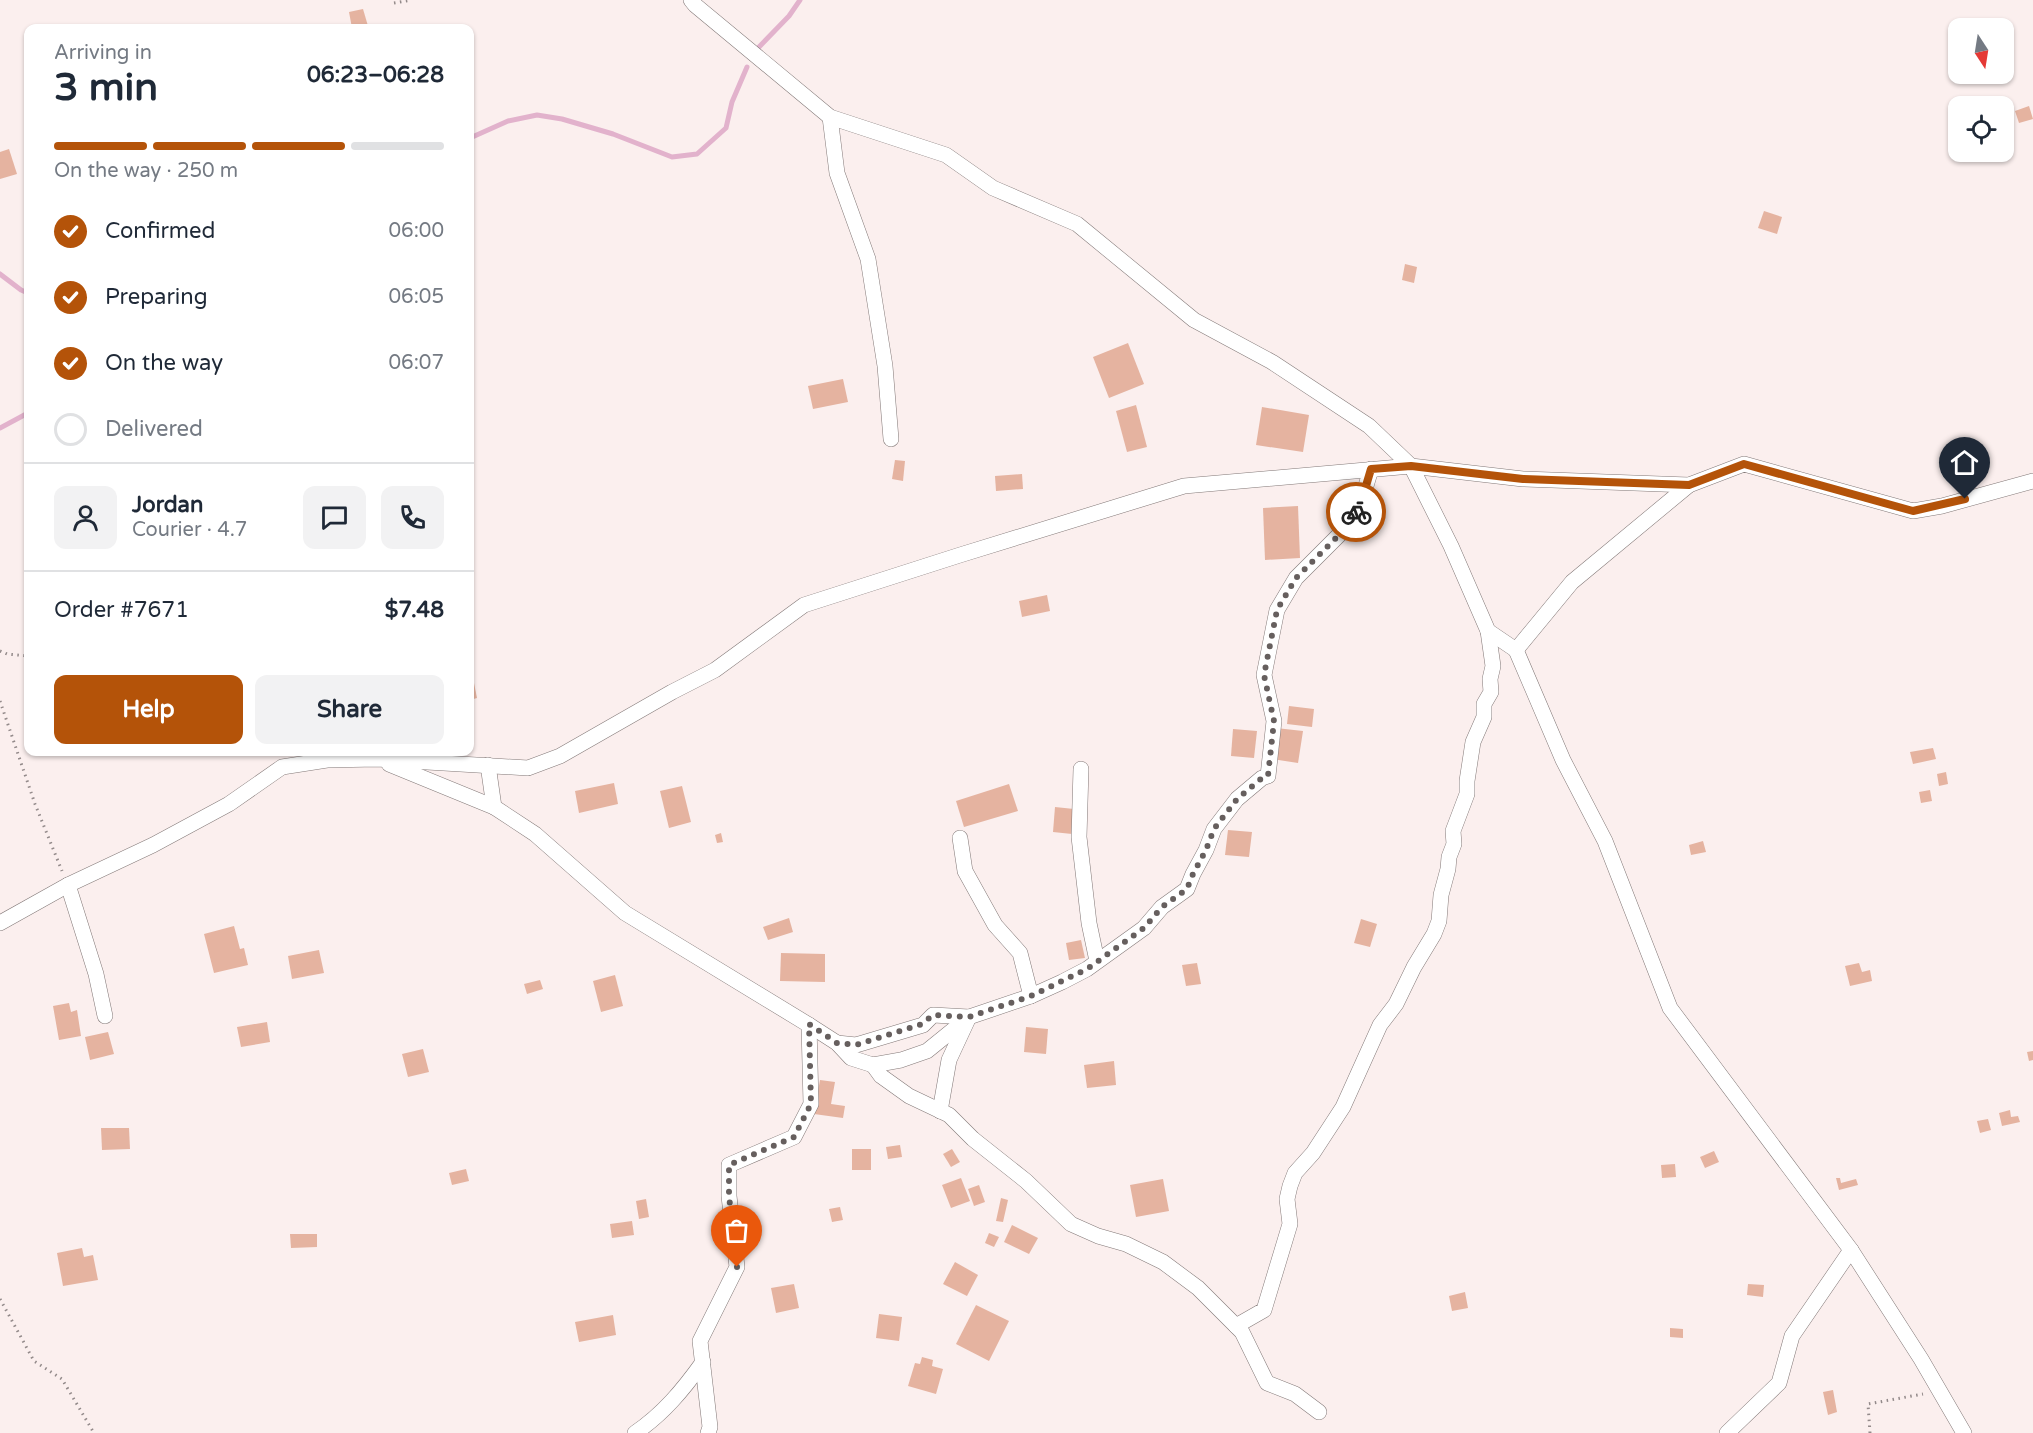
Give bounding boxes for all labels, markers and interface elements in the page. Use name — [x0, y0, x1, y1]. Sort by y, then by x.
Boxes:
north arrow — [1948, 18, 2014, 84]
map controls — [1948, 18, 2014, 162]
text: Arriving in — [54, 41, 152, 65]
text: 06:23–06:28 — [307, 62, 444, 88]
text: 3 min — [54, 64, 158, 111]
button: locate — [1948, 96, 2014, 162]
text: On the way · 250 m — [54, 159, 238, 183]
icon: check — [54, 215, 87, 248]
text: Confirmed — [105, 218, 215, 244]
text: 06:00 — [389, 219, 444, 243]
icon: check — [54, 281, 87, 314]
text: Preparing — [105, 284, 208, 310]
text: 06:05 — [389, 285, 444, 309]
icon: check — [54, 347, 87, 380]
text: On the way — [105, 350, 223, 376]
text: 06:07 — [389, 351, 444, 375]
text: Delivered — [105, 416, 203, 442]
pin — [1939, 437, 1990, 499]
icon: home — [1948, 446, 1981, 479]
courier — [1326, 482, 1386, 542]
button: person — [54, 486, 117, 549]
button: chat — [303, 486, 366, 549]
button: phone — [381, 486, 444, 549]
text: Jordan — [132, 492, 203, 518]
icon: bike — [1340, 496, 1373, 529]
text: Courier · 4.7 — [132, 518, 247, 542]
text: Order #7671 — [54, 597, 189, 623]
text: $7.48 — [385, 597, 444, 623]
button: Help — [54, 675, 243, 744]
button: Share — [255, 675, 444, 744]
pin — [711, 1205, 762, 1267]
icon: bag — [720, 1214, 753, 1247]

